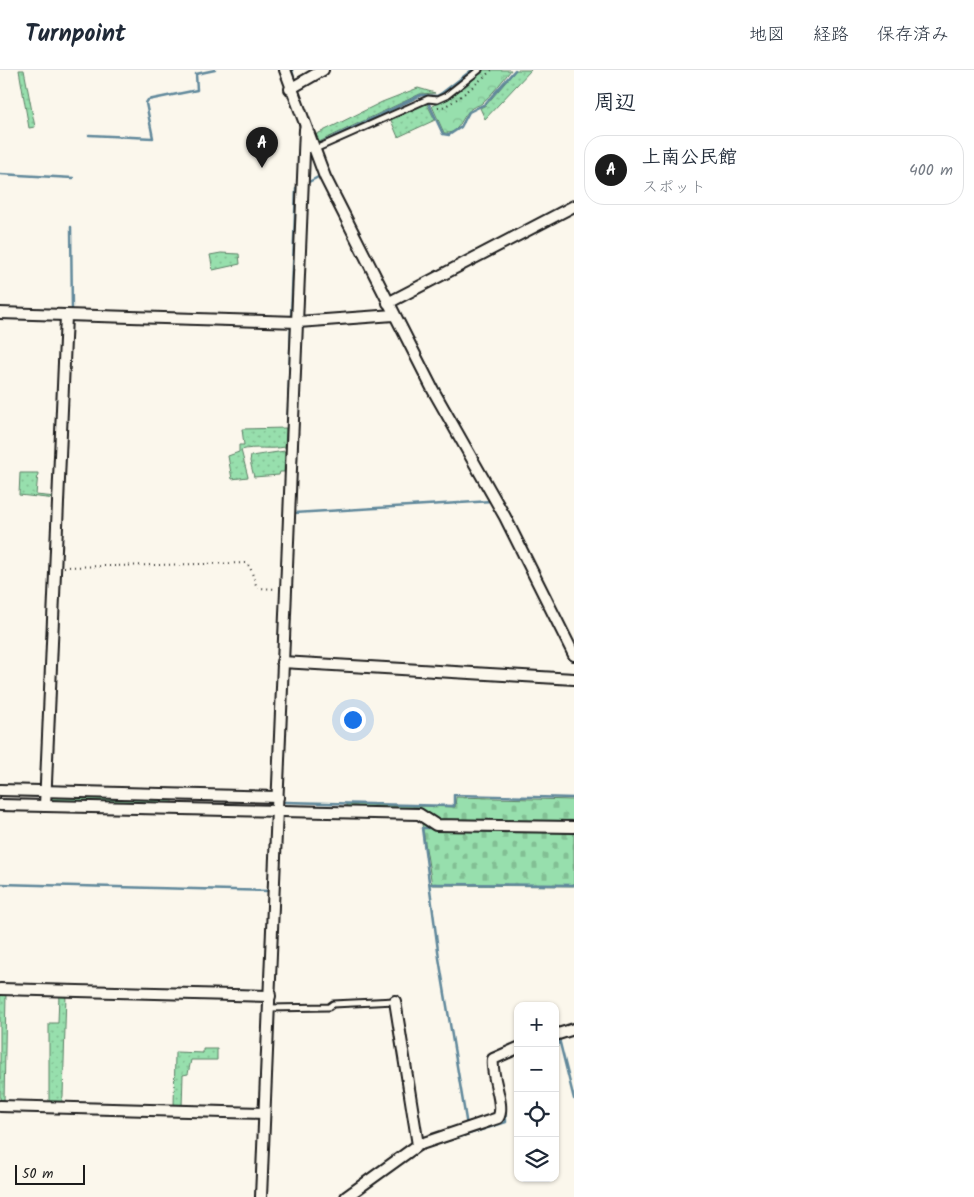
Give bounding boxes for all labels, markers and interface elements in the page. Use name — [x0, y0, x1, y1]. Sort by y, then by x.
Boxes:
text: Turnpoint — [25, 15, 126, 54]
text: 地図 — [749, 21, 785, 50]
text: 経路 — [813, 21, 849, 50]
text: 保存済み — [877, 21, 949, 50]
text: 周辺 — [594, 87, 636, 120]
pin: A — [246, 127, 278, 168]
text: 上南公民館 — [642, 143, 737, 173]
text: A — [606, 158, 616, 183]
text: 400 m — [909, 158, 953, 183]
text: スポット — [642, 175, 706, 200]
your location — [340, 707, 366, 733]
map controls — [514, 1002, 559, 1182]
button: + — [514, 1002, 559, 1047]
button: − — [514, 1047, 559, 1092]
button: locate — [514, 1092, 559, 1137]
button: layers — [514, 1137, 559, 1182]
scale bar — [15, 1162, 85, 1185]
text: 50 m — [22, 1163, 53, 1185]

